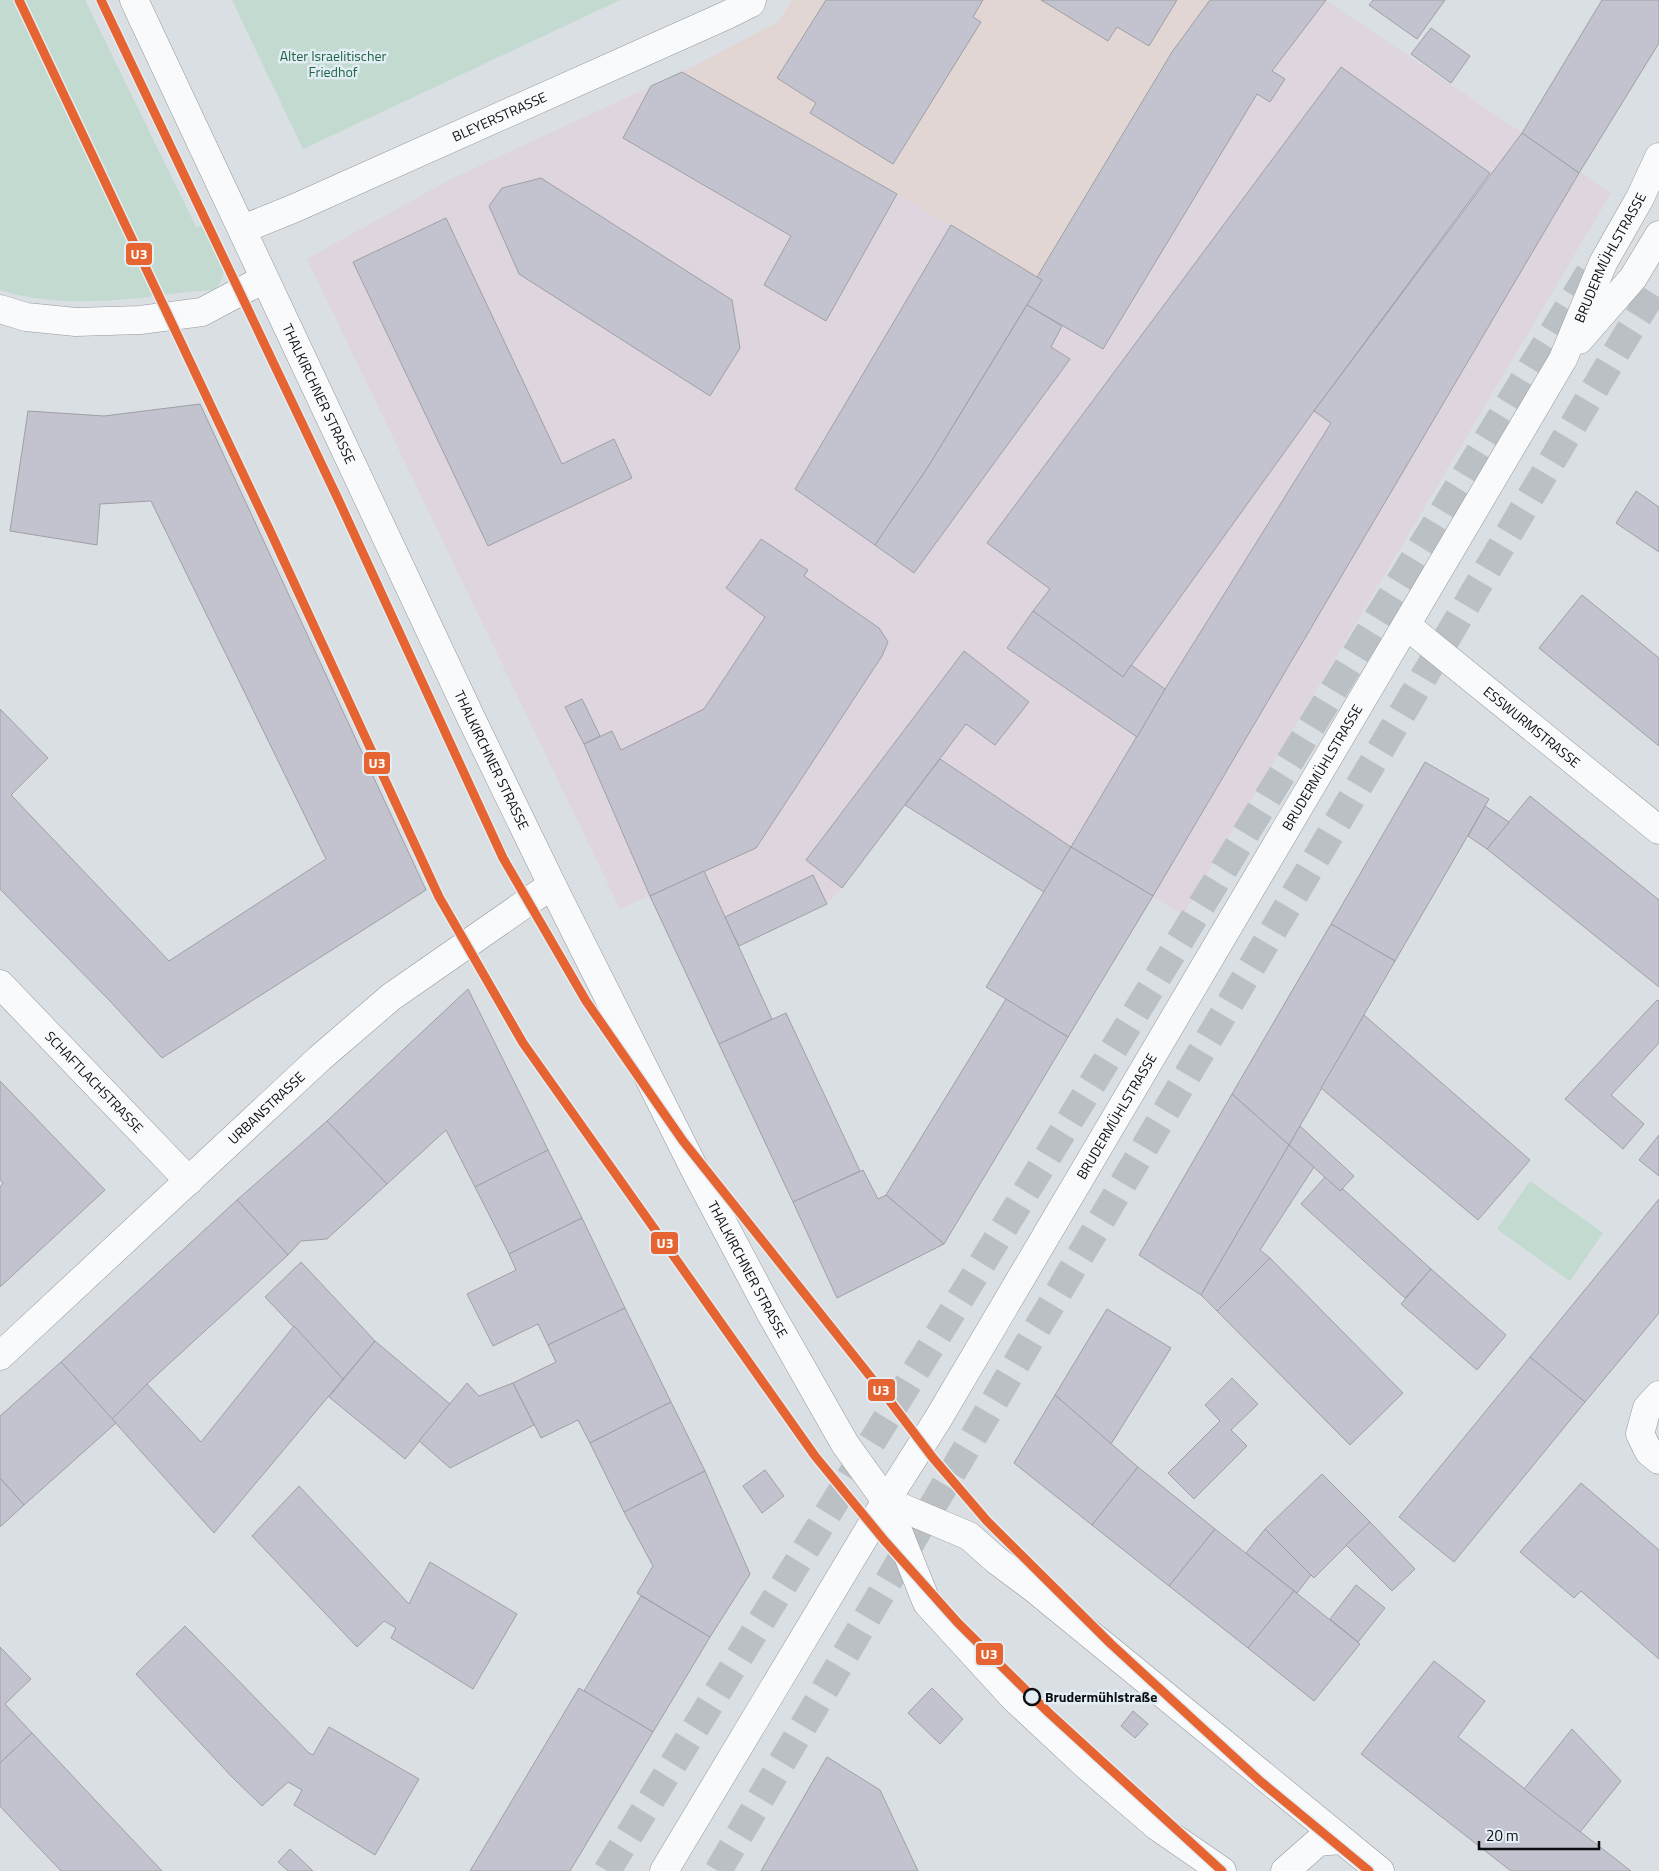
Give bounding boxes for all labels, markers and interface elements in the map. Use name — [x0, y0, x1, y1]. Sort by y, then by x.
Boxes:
park label: Alter Israelitischer Friedhof — [280, 45, 386, 82]
street label: BLEYERSTRASSE — [449, 86, 550, 147]
street label: BRUDERMÜHLSTRASSE — [1568, 189, 1651, 326]
line badge: U3 — [125, 242, 153, 266]
text: U3 — [131, 243, 148, 264]
street label: THALKIRCHNER STRASSE — [277, 320, 361, 467]
street label: ESSWURMSTRASSE — [1479, 681, 1585, 773]
street label: THALKIRCHNER STRASSE — [449, 687, 535, 833]
street label: BRUDERMÜHLSTRASSE — [1276, 700, 1367, 834]
line badge: U3 — [363, 751, 391, 775]
text: U3 — [369, 752, 386, 773]
street label: SCHAFTLACHSTRASSE — [40, 1026, 149, 1138]
street label: BRUDERMÜHLSTRASSE — [1071, 1049, 1162, 1183]
street label: URBANSTRASSE — [223, 1066, 309, 1149]
street label: THALKIRCHNER STRASSE — [703, 1197, 794, 1342]
line badge: U3 — [650, 1231, 679, 1255]
text: U3 — [657, 1232, 674, 1253]
line badge: U3 — [867, 1378, 896, 1402]
text: U3 — [873, 1379, 890, 1400]
line badge: U3 — [975, 1642, 1004, 1666]
text: U3 — [981, 1643, 998, 1664]
place label: Brudermühlstraße — [1045, 1686, 1157, 1707]
marker: Brudermühlstraße — [1023, 1688, 1041, 1706]
scale bar — [1479, 1818, 1599, 1850]
text: 20 m — [1486, 1824, 1519, 1847]

